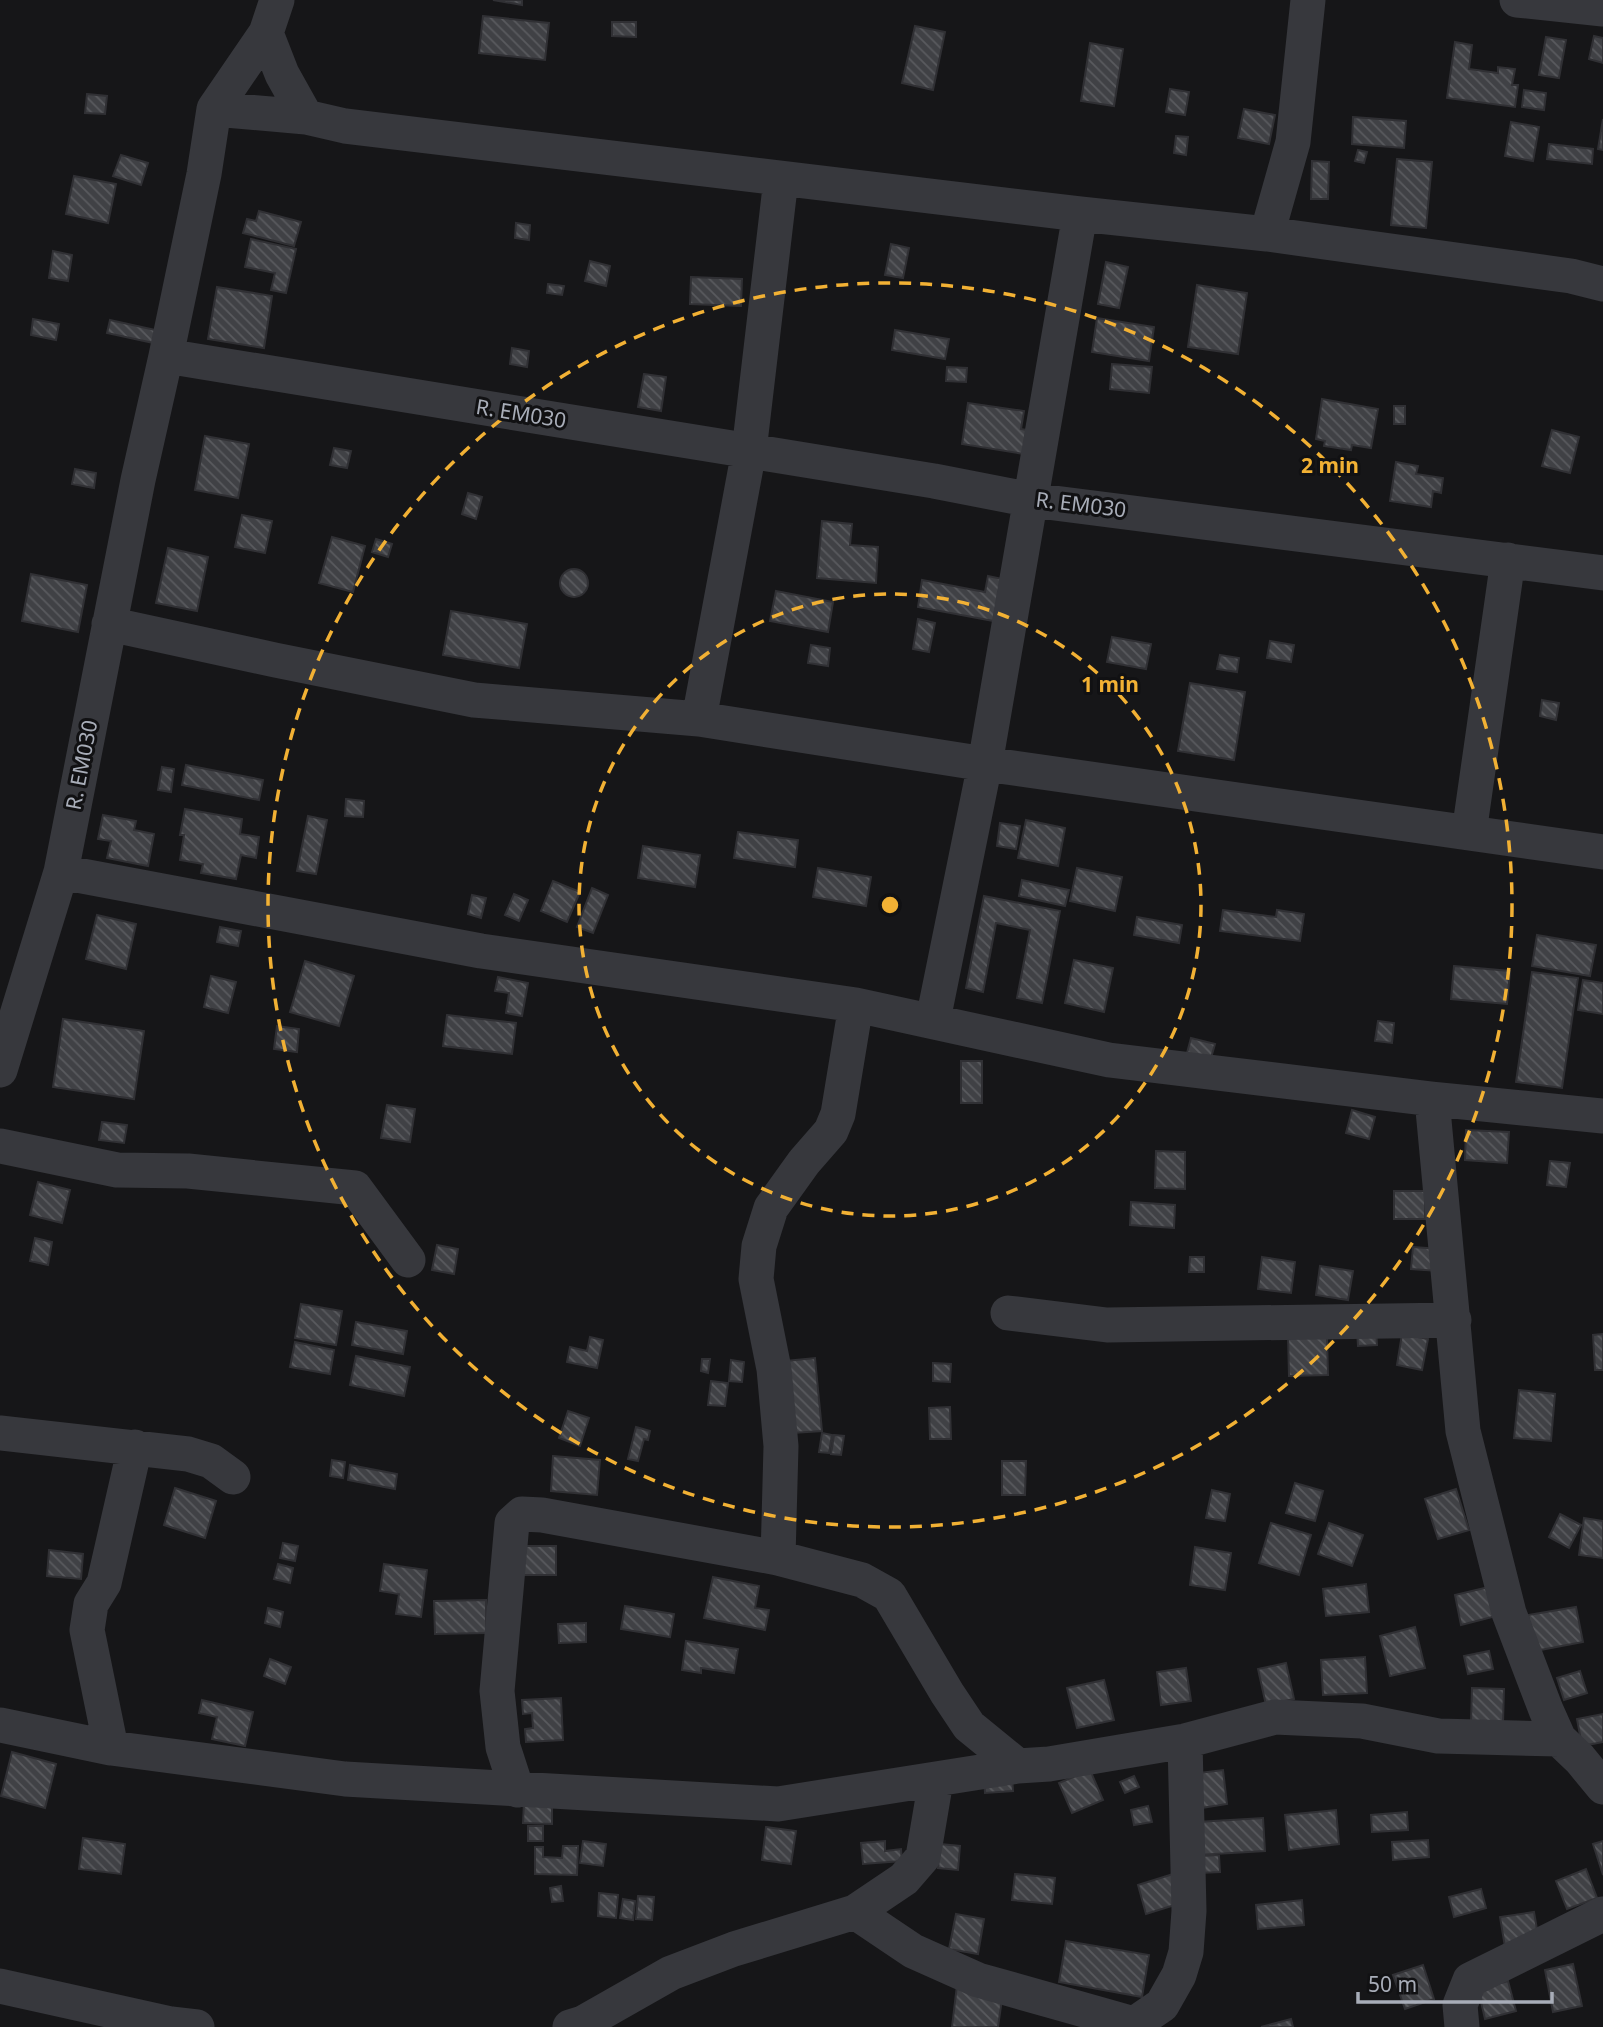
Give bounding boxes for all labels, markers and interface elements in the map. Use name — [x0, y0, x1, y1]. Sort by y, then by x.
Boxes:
street label: R. EM030 — [474, 392, 568, 434]
text: 2 min — [1301, 451, 1359, 479]
street label: R. EM030 — [1034, 485, 1128, 523]
text: 1 min — [1081, 670, 1139, 698]
street label: R. EM030 — [59, 718, 103, 812]
centre of rings — [878, 893, 902, 917]
scale bar — [1358, 1960, 1552, 2004]
text: 50 m — [1368, 1970, 1417, 1998]

